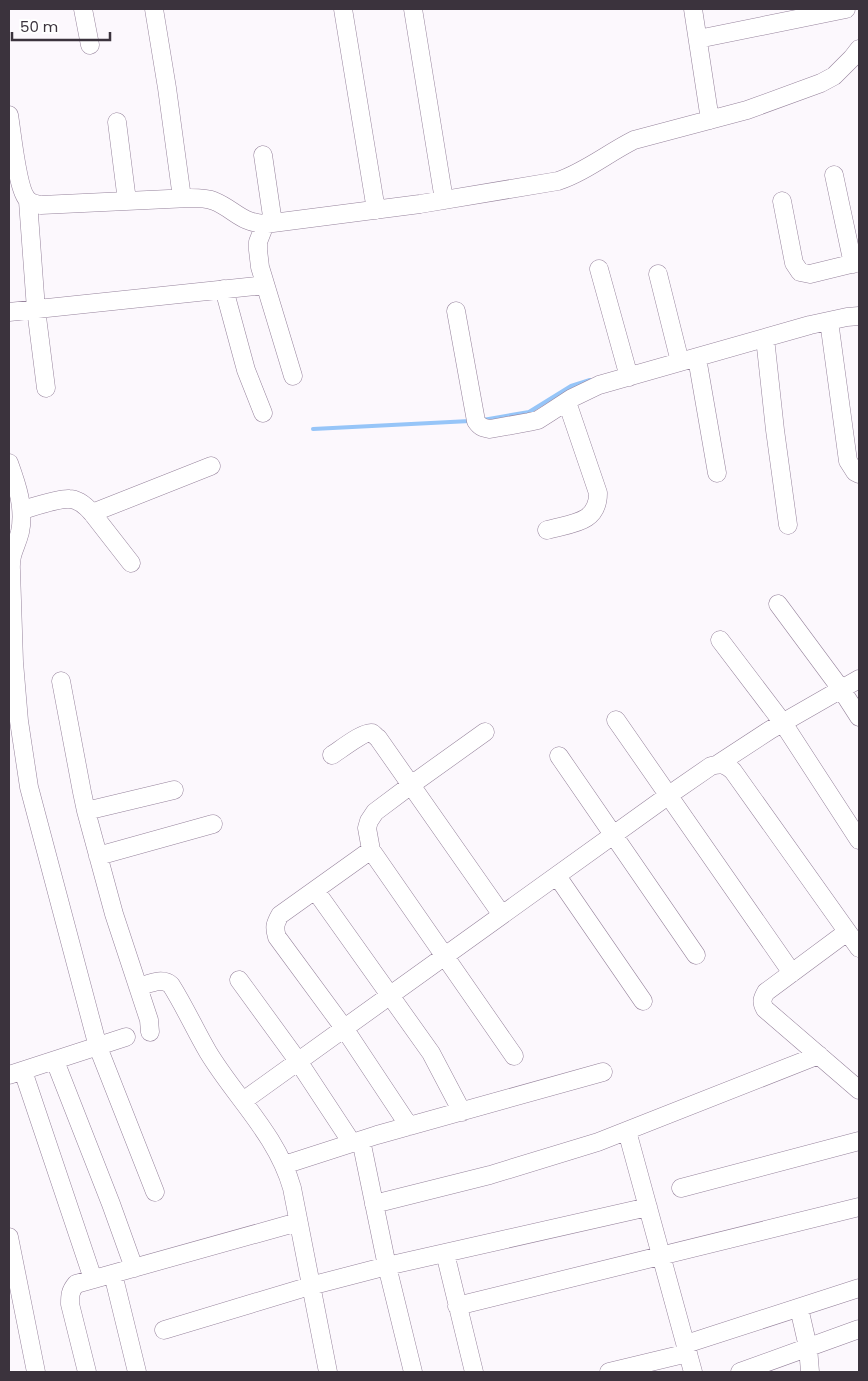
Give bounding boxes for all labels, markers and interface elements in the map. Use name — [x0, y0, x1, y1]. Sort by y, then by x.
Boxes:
scale bar — [12, 10, 110, 42]
text: 50 m — [20, 16, 58, 37]

